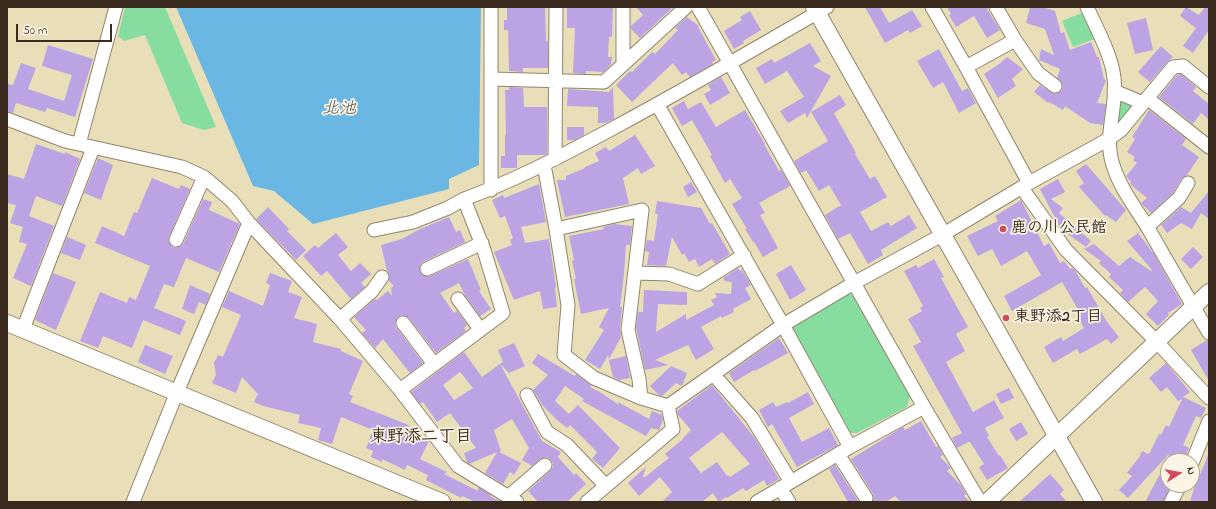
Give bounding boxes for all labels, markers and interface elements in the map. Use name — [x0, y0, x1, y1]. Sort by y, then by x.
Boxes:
scale bar — [18, 16, 114, 42]
text: 50 m — [23, 22, 47, 40]
water label: 北池 — [322, 100, 356, 120]
place label: 鹿の川公民館 — [1011, 219, 1107, 239]
marker: 鹿の川公民館 — [998, 224, 1008, 234]
place label: 東野添2丁目 — [1014, 308, 1102, 328]
marker: 東野添2丁目 — [1001, 313, 1011, 323]
district label: 東野添二丁目 — [370, 428, 472, 448]
north arrow — [1160, 453, 1200, 493]
text: N — [1182, 466, 1199, 476]

